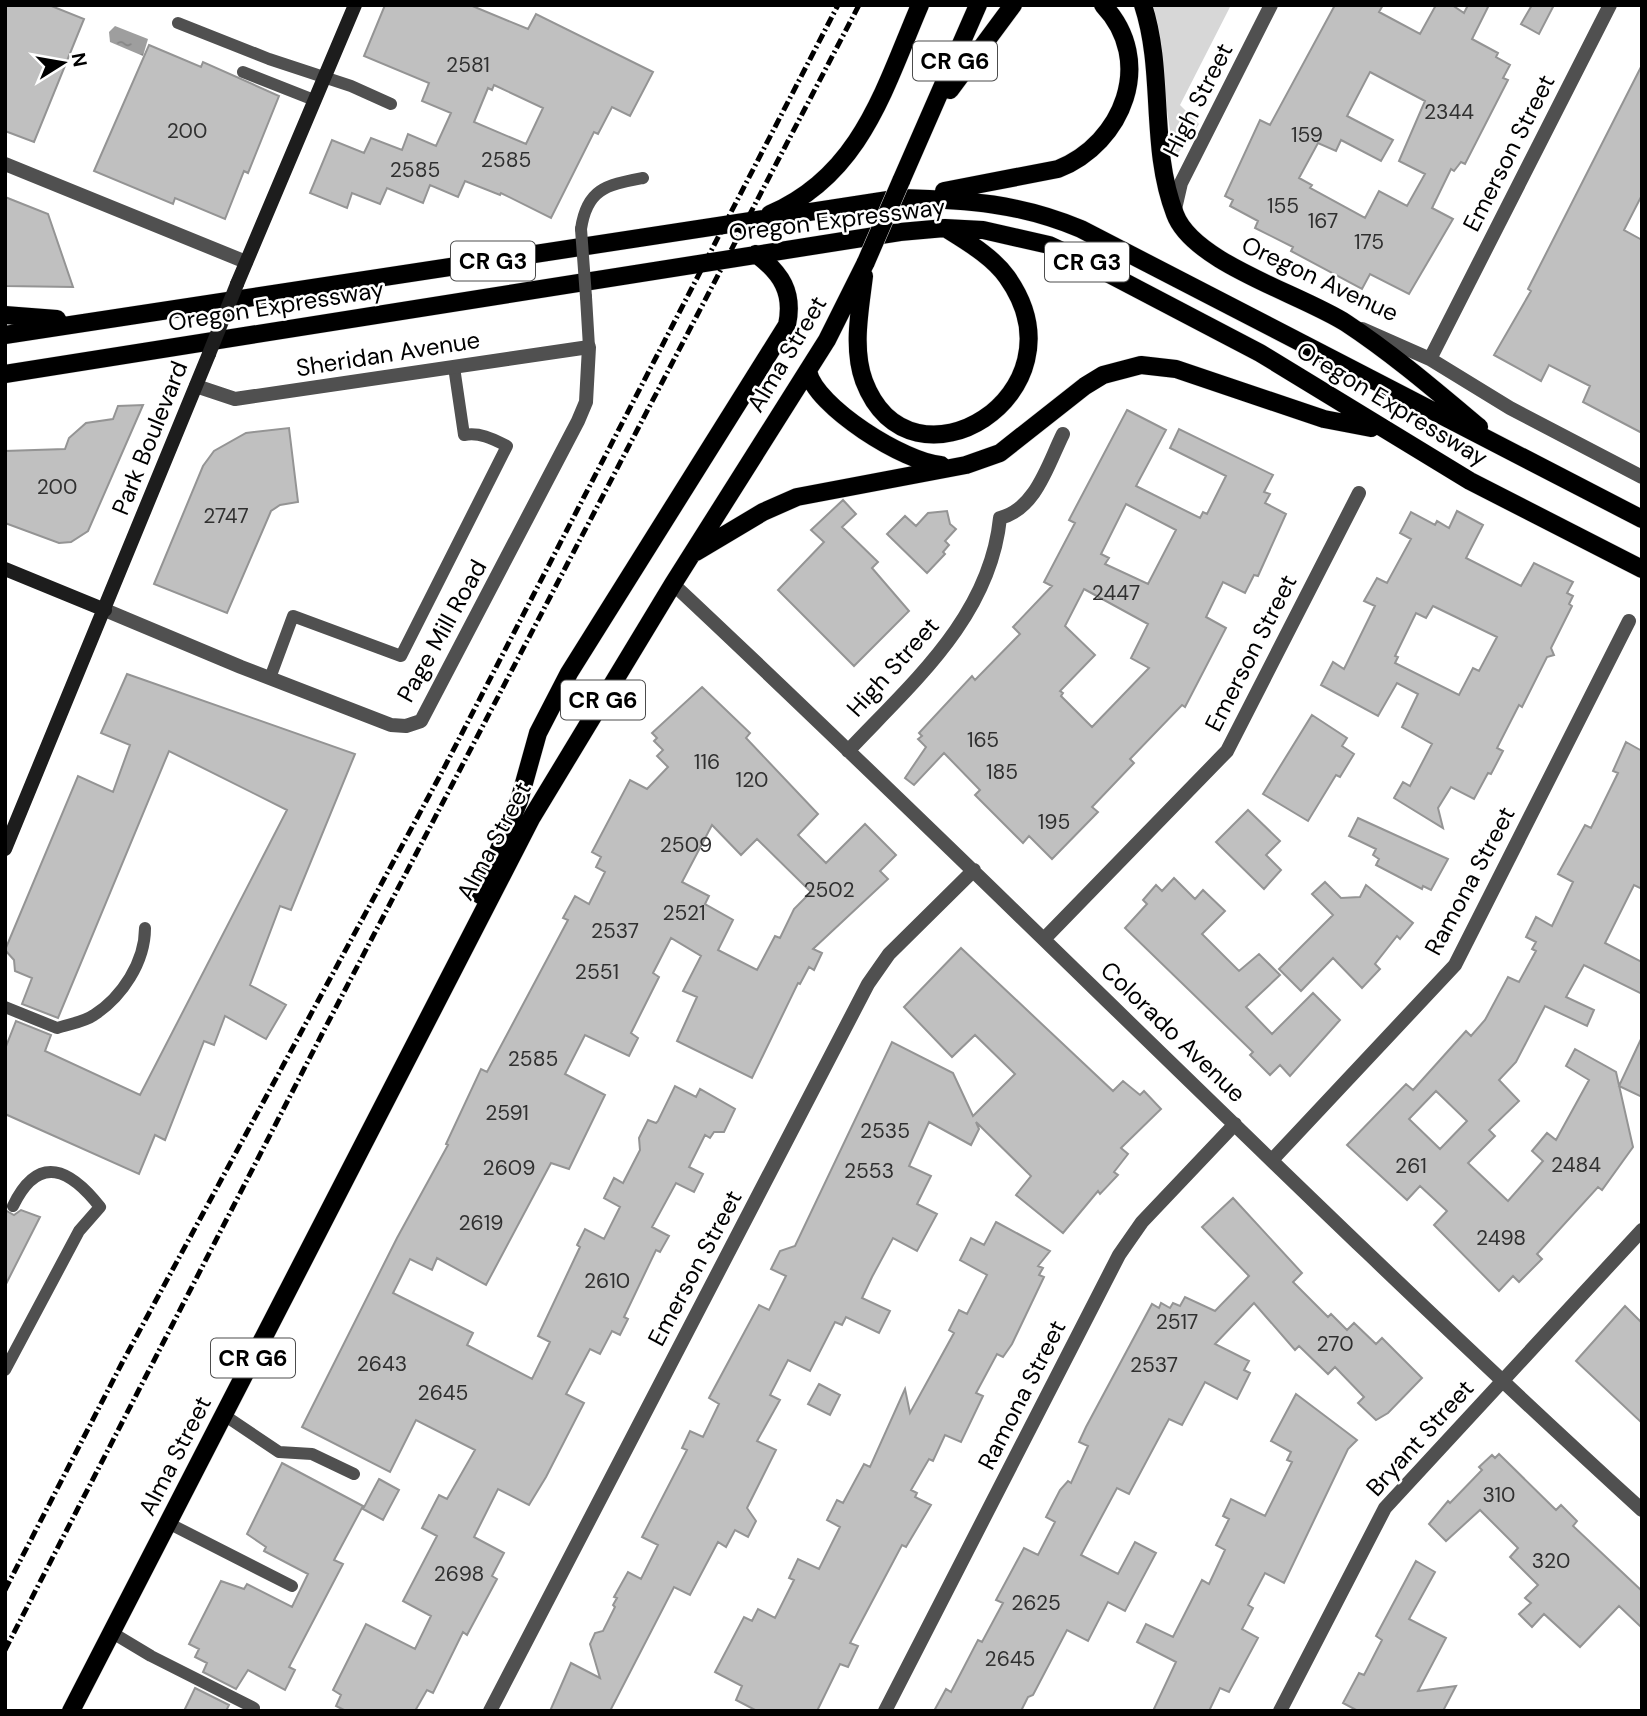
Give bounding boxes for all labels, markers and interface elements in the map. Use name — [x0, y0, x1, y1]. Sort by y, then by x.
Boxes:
north arrow — [28, 28, 98, 98]
street label: High Street — [1156, 38, 1239, 162]
road number: CR G6 — [913, 41, 997, 80]
text: N — [66, 51, 93, 69]
house number: 2581 — [446, 51, 490, 79]
street label: Emerson Street — [1456, 69, 1561, 236]
house number: 2344 — [1424, 98, 1474, 126]
house number: 200 — [167, 117, 207, 145]
house number: 159 — [1291, 121, 1323, 149]
house number: 2585 — [481, 146, 531, 174]
house number: 2585 — [390, 156, 440, 184]
street label: Oregon Expressway — [727, 191, 947, 248]
house number: 155 — [1267, 192, 1299, 220]
house number: 167 — [1308, 207, 1338, 235]
house number: 175 — [1354, 228, 1384, 256]
street label: Oregon Avenue — [1237, 229, 1404, 328]
road number: CR G3 — [451, 242, 535, 280]
road number: CR G3 — [1045, 243, 1129, 282]
street label: Oregon Expressway — [166, 273, 386, 338]
street label: Alma Street — [740, 290, 833, 418]
street label: Sheridan Avenue — [294, 324, 482, 383]
street label: Oregon Expressway — [1291, 334, 1494, 473]
street label: Park Boulevard — [105, 356, 194, 519]
house number: 200 — [37, 473, 77, 501]
house number: 2747 — [203, 502, 249, 530]
street label: Page Mill Road — [390, 554, 493, 707]
street label: Emerson Street — [1198, 569, 1303, 736]
house number: 2447 — [1092, 579, 1140, 607]
street label: High Street — [840, 610, 946, 723]
road number: CR G6 — [561, 680, 645, 720]
house number: 165 — [967, 726, 999, 754]
house number: 116 — [694, 748, 720, 776]
house number: 185 — [986, 758, 1018, 786]
house number: 120 — [736, 766, 768, 794]
street label: Alma Street — [449, 776, 538, 905]
street label: Ramona Street — [1417, 801, 1522, 960]
house number: 195 — [1038, 808, 1070, 836]
house number: 2509 — [660, 831, 712, 859]
house number: 2502 — [803, 876, 855, 904]
house number: 2521 — [662, 899, 706, 927]
house number: 2537 — [591, 917, 639, 945]
street label: Colorado Avenue — [1094, 954, 1253, 1109]
house number: 2551 — [575, 958, 619, 986]
house number: 2585 — [508, 1045, 558, 1073]
house number: 2591 — [485, 1099, 529, 1127]
house number: 2535 — [860, 1117, 910, 1145]
house number: 2484 — [1551, 1151, 1601, 1179]
house number: 261 — [1395, 1152, 1427, 1180]
house number: 2609 — [483, 1154, 535, 1182]
house number: 2553 — [844, 1157, 894, 1185]
street label: Emerson Street — [641, 1185, 749, 1351]
house number: 2619 — [458, 1209, 504, 1237]
house number: 2498 — [1476, 1224, 1526, 1252]
house number: 2610 — [584, 1267, 630, 1295]
house number: 2517 — [1156, 1308, 1198, 1336]
street label: Ramona Street — [971, 1315, 1073, 1475]
house number: 270 — [1316, 1330, 1354, 1358]
road number: CR G6 — [211, 1338, 295, 1378]
house number: 2643 — [357, 1350, 407, 1378]
house number: 2537 — [1130, 1351, 1178, 1379]
street label: Bryant Street — [1359, 1373, 1480, 1503]
house number: 2645 — [418, 1379, 468, 1407]
street label: Alma Street — [131, 1391, 218, 1521]
house number: 310 — [1483, 1481, 1515, 1509]
house number: 320 — [1532, 1547, 1570, 1575]
house number: 2698 — [434, 1560, 484, 1588]
house number: 2625 — [1011, 1589, 1061, 1617]
house number: 2645 — [985, 1645, 1035, 1673]

